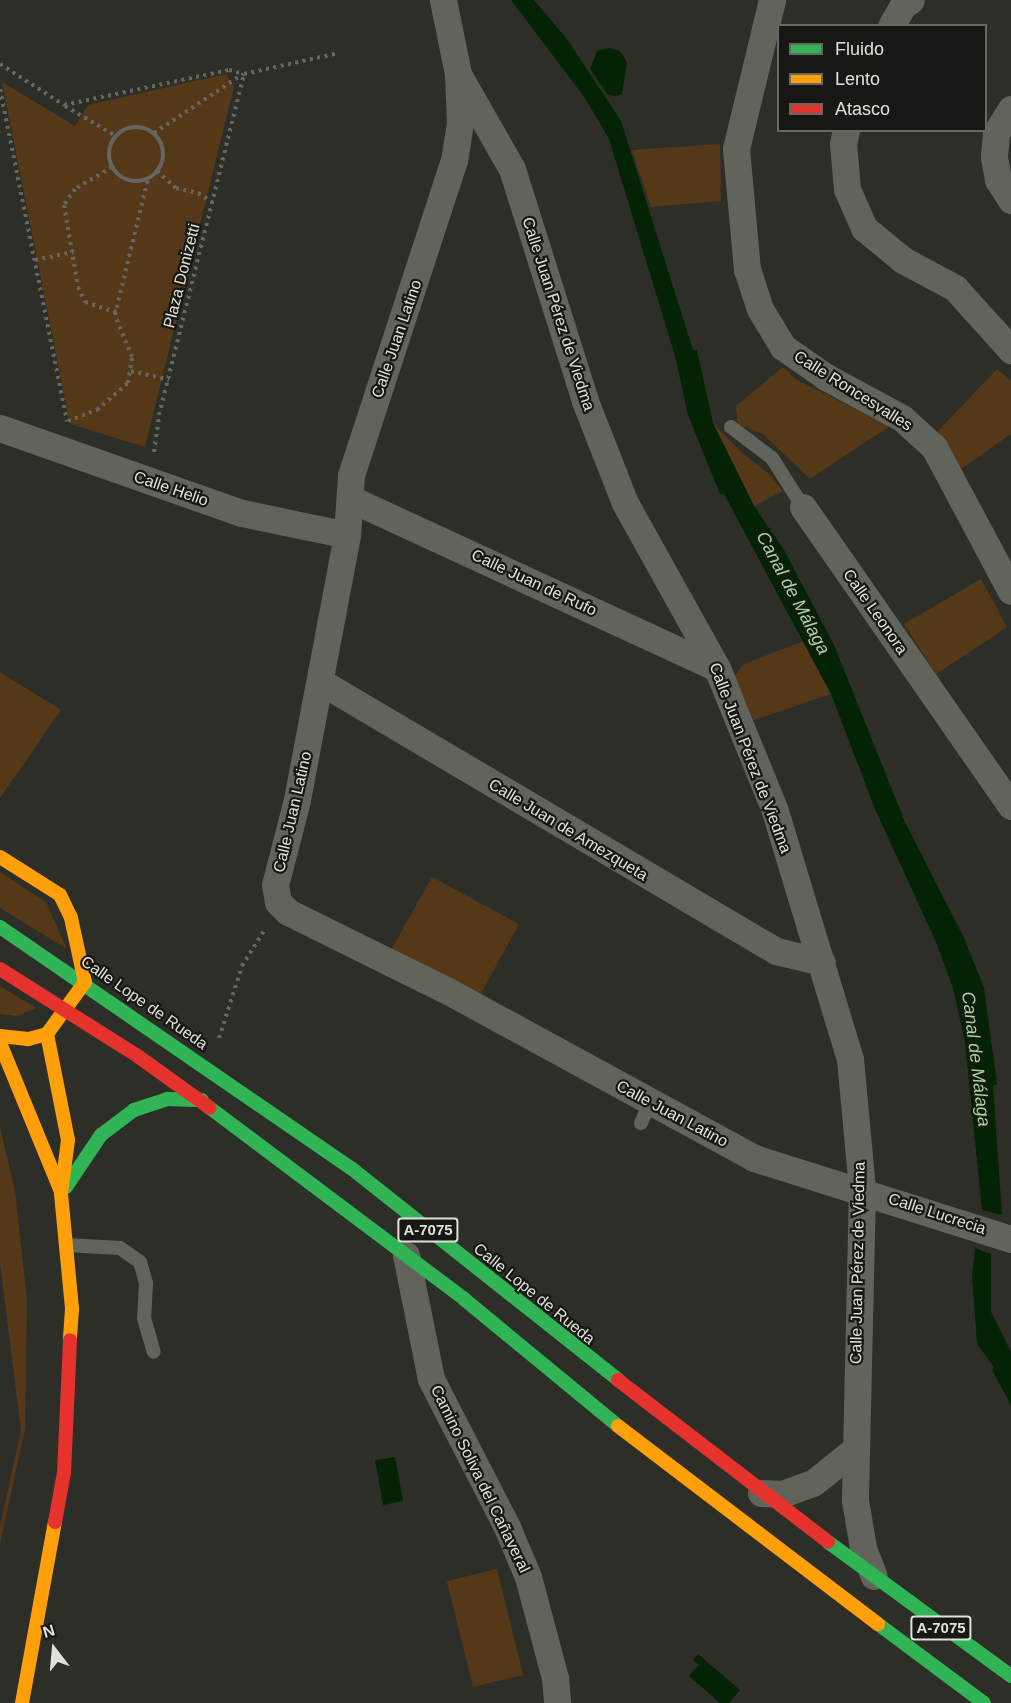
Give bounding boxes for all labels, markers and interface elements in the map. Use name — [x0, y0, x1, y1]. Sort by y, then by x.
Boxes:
legend — [777, 24, 987, 132]
text: Fluido — [835, 39, 884, 59]
text: Lento — [835, 69, 880, 89]
text: Atasco — [835, 99, 890, 119]
street label: Calle Juan Pérez de Viedma — [518, 215, 598, 413]
street label: Plaza Donizetti — [160, 222, 204, 330]
street label: Calle Juan Latino — [368, 277, 426, 401]
street label: Calle Roncesvalles — [790, 347, 916, 435]
street label: Calle Helio — [131, 467, 211, 511]
water label: Canal de Málaga — [752, 528, 834, 658]
street label: Calle Juan de Rufo — [468, 546, 600, 620]
street label: Calle Leonora — [839, 566, 911, 658]
street label: Calle Juan Pérez de Viedma — [705, 660, 795, 856]
street label: Calle Juan Latino — [270, 750, 316, 874]
street label: Calle Juan de Amezqueta — [485, 775, 651, 885]
street label: Calle Lope de Rueda — [77, 952, 211, 1054]
water label: Canal de Málaga — [957, 990, 995, 1128]
street label: Calle Juan Latino — [613, 1077, 731, 1151]
street label: Calle Juan Pérez de Viedma — [847, 1162, 869, 1364]
street label: Calle Lucrecia — [886, 1189, 988, 1239]
road number: A-7075 — [396, 1218, 460, 1242]
street label: Calle Lope de Rueda — [470, 1239, 598, 1349]
street label: Camino Soliva del Cañaveral — [426, 1382, 534, 1576]
road number: A-7075 — [910, 1616, 972, 1640]
north arrow — [24, 1619, 84, 1679]
text: N — [41, 1621, 57, 1641]

